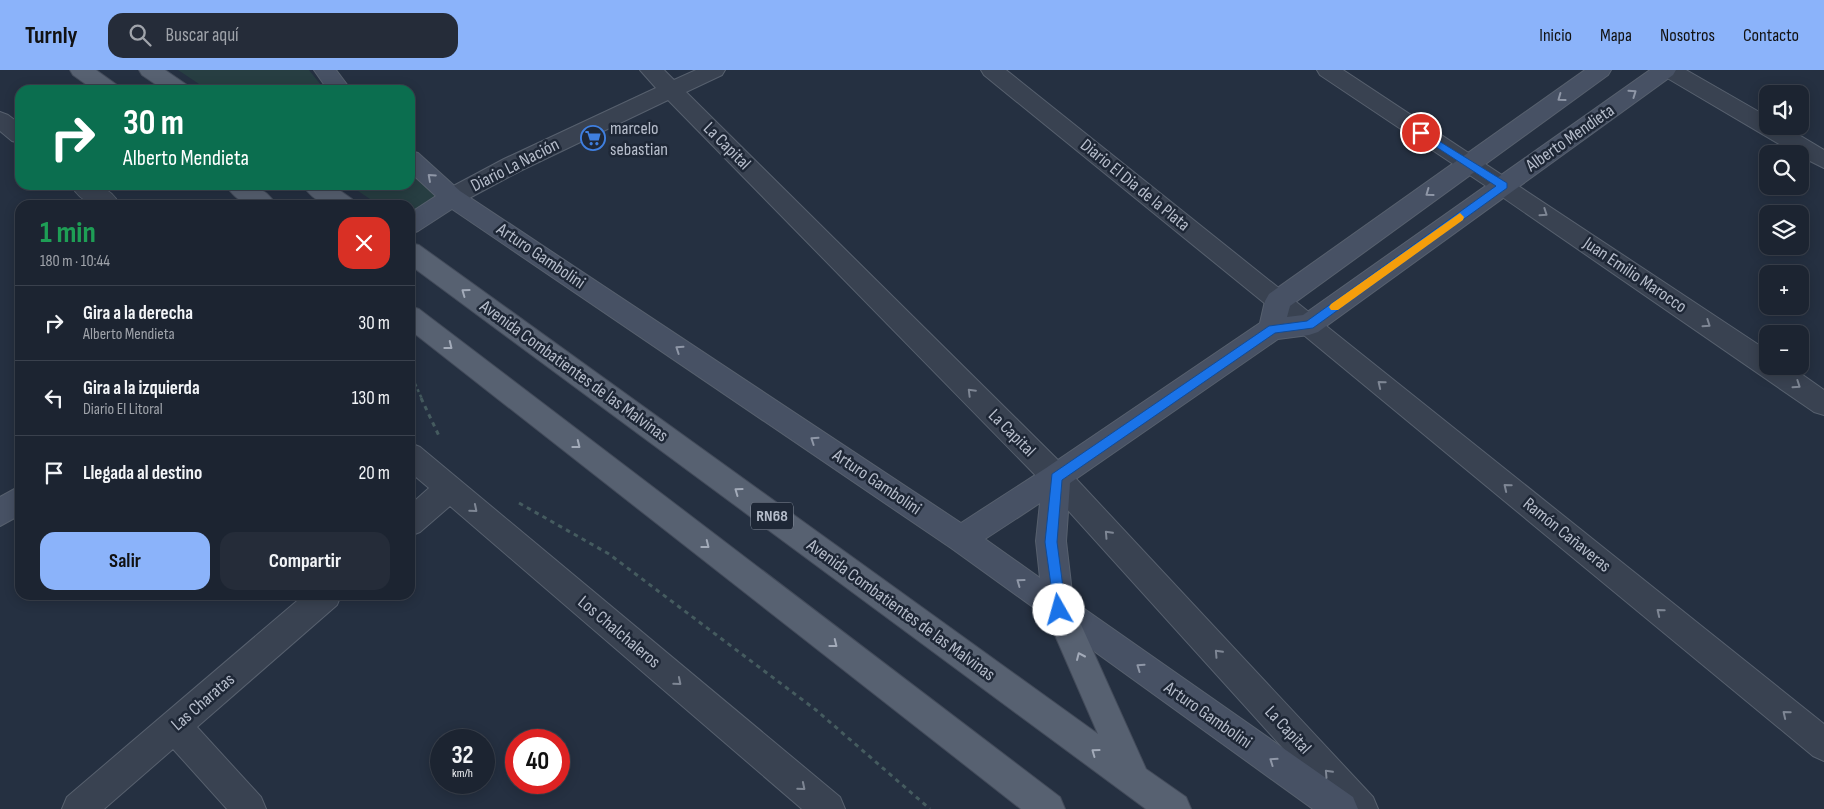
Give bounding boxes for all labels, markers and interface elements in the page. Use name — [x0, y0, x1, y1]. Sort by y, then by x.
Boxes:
search box — [108, 13, 458, 58]
text: Turnly — [25, 21, 78, 50]
icon: search — [126, 21, 154, 49]
text: Buscar aquí — [166, 24, 239, 47]
text: Inicio — [1539, 25, 1572, 46]
text: Mapa — [1600, 25, 1632, 46]
text: Nosotros — [1660, 25, 1715, 46]
text: Contacto — [1743, 25, 1799, 46]
map controls — [1759, 85, 1809, 375]
button: sound — [1759, 85, 1809, 135]
one-way arrow — [1628, 90, 1637, 99]
one-way arrow — [1557, 92, 1567, 101]
street label: Alberto Mendieta — [1521, 100, 1618, 177]
text: 30 m — [123, 102, 184, 145]
icon: right — [40, 105, 105, 170]
pin — [1400, 112, 1442, 154]
place label: marcelo sebastian — [610, 118, 668, 160]
street label: La Capital — [699, 118, 755, 174]
icon: arrive — [1407, 119, 1435, 147]
supermarket icon: marcelo sebastian — [580, 125, 606, 151]
street label: Diario La Nación — [467, 134, 563, 196]
street label: Diario El Dia de la Plata — [1076, 134, 1194, 236]
text: Alberto Mendieta — [123, 145, 249, 172]
button: search — [1759, 145, 1809, 195]
one-way arrow — [427, 174, 436, 183]
one-way arrow — [1425, 187, 1435, 196]
button: layers — [1759, 205, 1809, 255]
one-way arrow — [1538, 207, 1547, 216]
text: 1 min — [40, 215, 96, 251]
button: close — [338, 217, 390, 269]
street label: Arturo Gambolini — [492, 218, 589, 293]
street label: Juan Emilio Marocco — [1578, 232, 1691, 317]
text: 180 m · 10:44 — [40, 252, 110, 271]
button: + — [1759, 265, 1809, 315]
one-way arrow — [461, 289, 471, 298]
street label: Avenida Combatientes de las Malvinas — [475, 295, 672, 446]
text: Gira a la derecha — [83, 302, 193, 325]
icon: right — [40, 309, 68, 337]
text: 30 m — [358, 312, 390, 335]
one-way arrow — [1701, 318, 1711, 327]
text: Alberto Mendieta — [83, 325, 175, 344]
button: − — [1759, 325, 1809, 375]
one-way arrow — [443, 340, 453, 349]
one-way arrow — [675, 346, 684, 356]
text: Gira a la izquierda — [83, 377, 200, 400]
one-way arrow — [1791, 379, 1800, 388]
one-way arrow — [1378, 381, 1387, 390]
icon: left — [40, 384, 68, 412]
text: 130 m — [352, 387, 390, 410]
one-way arrow — [968, 388, 977, 397]
text: Diario El Litoral — [83, 400, 163, 419]
street label: La Capital — [984, 405, 1040, 461]
one-way arrow — [810, 437, 820, 446]
one-way arrow — [571, 440, 580, 448]
street label: Arturo Gambolini — [828, 444, 925, 519]
icon: arrive — [40, 459, 68, 487]
text: Llegada al destino — [83, 462, 202, 485]
text: 20 m — [358, 462, 390, 485]
one-way arrow — [1504, 483, 1513, 492]
one-way arrow — [734, 488, 744, 497]
street label: Ramón Cañaveras — [1519, 493, 1615, 577]
road number: RN68 — [751, 502, 793, 530]
one-way arrow — [468, 504, 477, 512]
one-way arrow — [1105, 530, 1114, 539]
button: Salir — [40, 532, 210, 590]
button: Compartir — [220, 532, 390, 590]
street label: Avenida Combatientes de las Malvinas — [802, 534, 999, 685]
one-way arrow — [700, 539, 709, 547]
one-way arrow — [1017, 579, 1026, 587]
position arrow — [1032, 583, 1084, 635]
street label: Los Chalchaleros — [573, 591, 665, 673]
one-way arrow — [1657, 608, 1666, 617]
one-way arrow — [828, 638, 838, 647]
one-way arrow — [1215, 650, 1224, 659]
one-way arrow — [1075, 652, 1086, 661]
one-way arrow — [1136, 664, 1146, 673]
street label: Las Charatas — [167, 669, 239, 735]
one-way arrow — [672, 677, 681, 685]
street label: Arturo Gambolini — [1159, 677, 1256, 753]
street label: La Capital — [1260, 702, 1316, 758]
one-way arrow — [1783, 712, 1792, 720]
speed limit sign: 40 — [505, 729, 570, 794]
text: 32 — [451, 740, 474, 771]
one-way arrow — [1092, 749, 1101, 758]
one-way arrow — [1269, 758, 1279, 767]
text: km/h — [452, 766, 473, 781]
one-way arrow — [1325, 770, 1334, 779]
one-way arrow — [796, 782, 805, 790]

